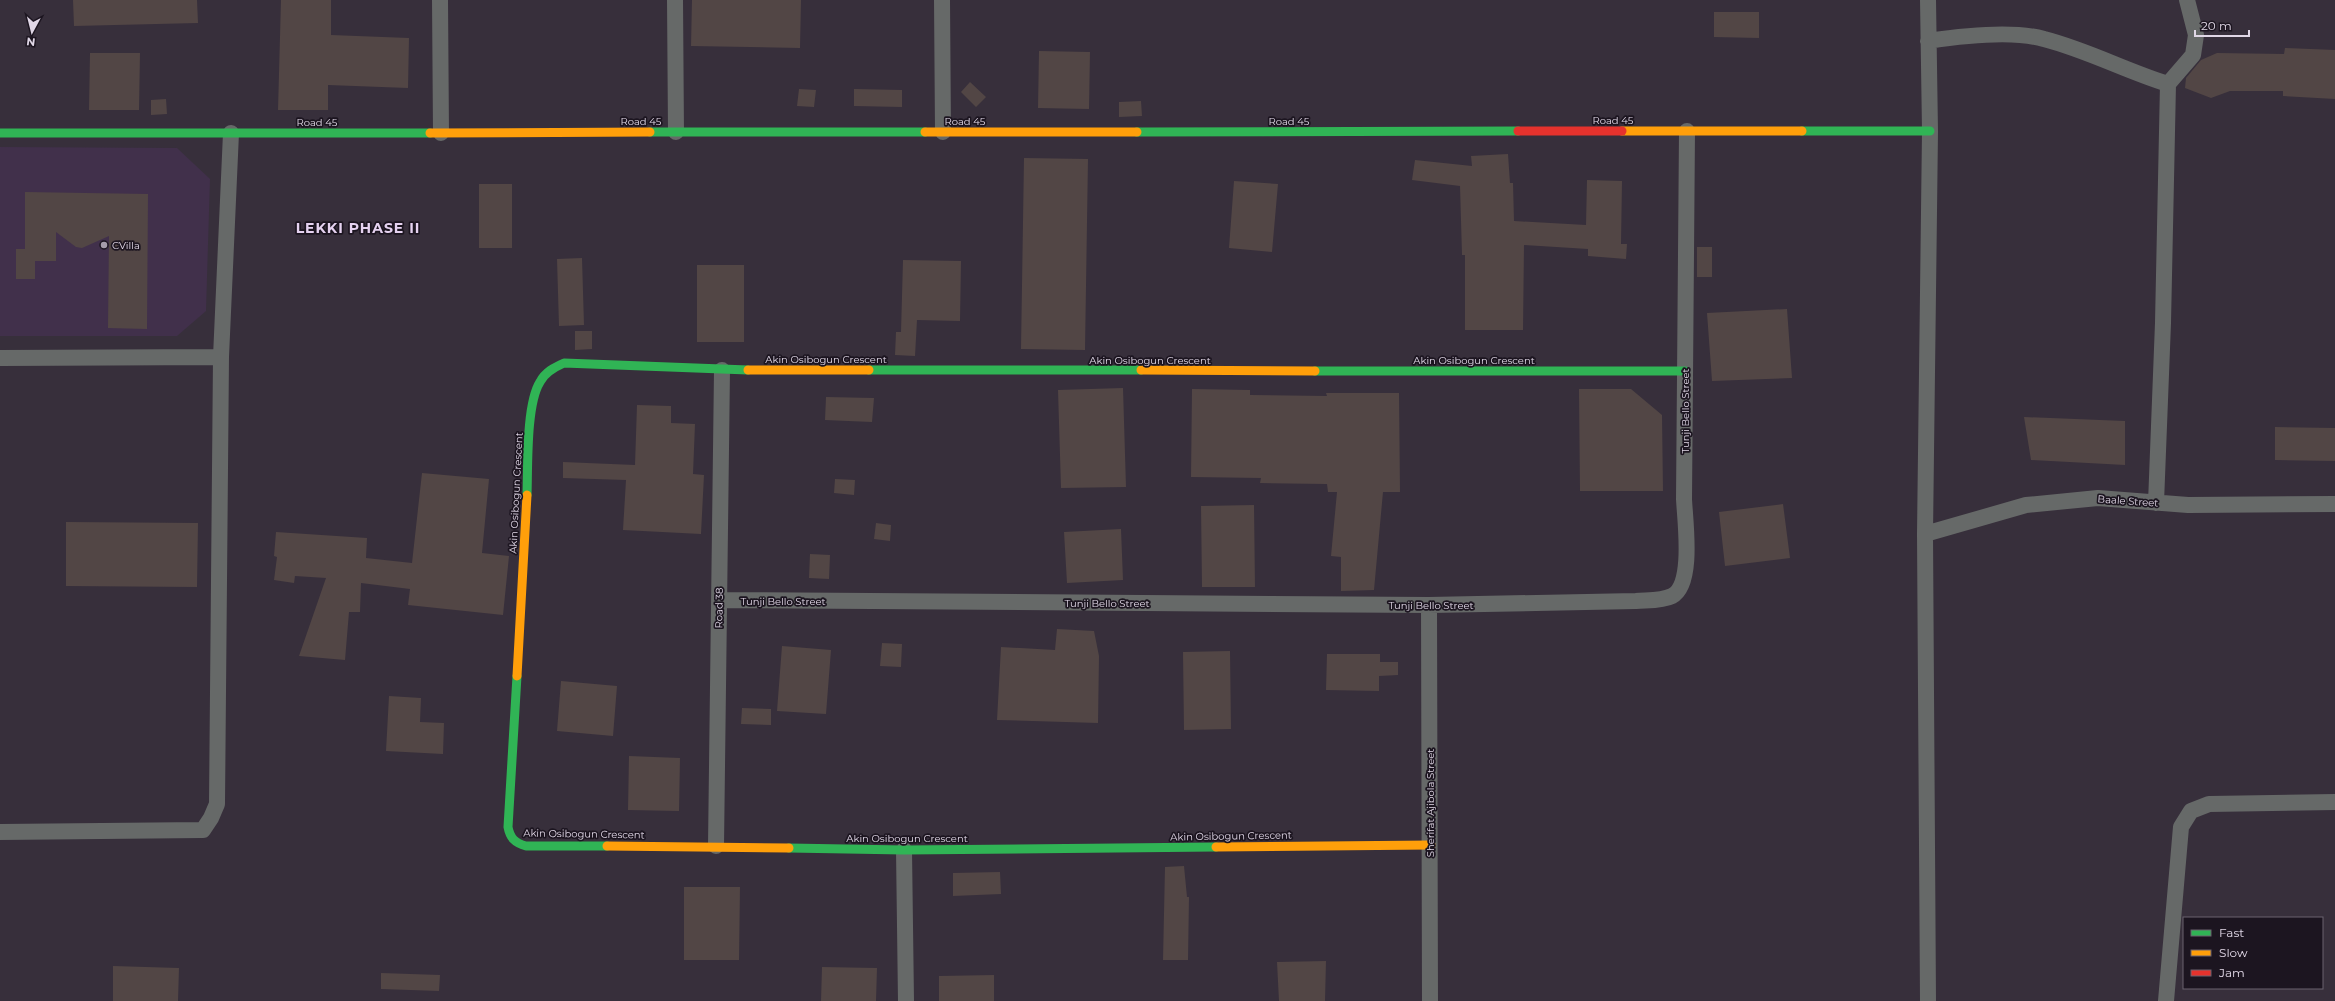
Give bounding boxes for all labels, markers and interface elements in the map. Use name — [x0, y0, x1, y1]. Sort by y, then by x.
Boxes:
north arrow — [12, 12, 52, 52]
scale bar — [2195, 12, 2249, 38]
text: 20 m — [2201, 18, 2232, 33]
text: N — [26, 34, 36, 49]
street label: Road 45 — [1592, 114, 1634, 127]
street label: Road 45 — [620, 115, 662, 128]
street label: Road 45 — [944, 115, 986, 128]
street label: Road 45 — [1268, 115, 1310, 128]
street label: Road 45 — [296, 116, 338, 129]
district label: LEKKI PHASE II — [296, 219, 420, 237]
place label: CVilla — [112, 239, 140, 252]
marker: CVilla — [99, 240, 109, 250]
street label: Akin Osibogun Crescent — [765, 353, 887, 366]
street label: Akin Osibogun Crescent — [1089, 354, 1211, 367]
street label: Akin Osibogun Crescent — [1413, 354, 1535, 367]
street label: Tunji Bello Street — [1679, 368, 1692, 454]
street label: Akin Osibogun Crescent — [506, 432, 526, 554]
street label: Baale Street — [2097, 492, 2159, 510]
street label: Road 38 — [712, 587, 726, 629]
street label: Tunji Bello Street — [740, 595, 826, 608]
street label: Tunji Bello Street — [1064, 597, 1150, 610]
street label: Tunji Bello Street — [1388, 599, 1474, 612]
street label: Sherifat Ajibola Street — [1424, 749, 1437, 857]
street label: Akin Osibogun Crescent — [523, 826, 645, 842]
street label: Akin Osibogun Crescent — [1170, 828, 1292, 844]
street label: Akin Osibogun Crescent — [846, 832, 968, 845]
legend — [2183, 917, 2323, 989]
text: Fast — [2219, 925, 2244, 940]
text: Slow — [2219, 945, 2248, 960]
text: Jam — [2218, 965, 2245, 980]

